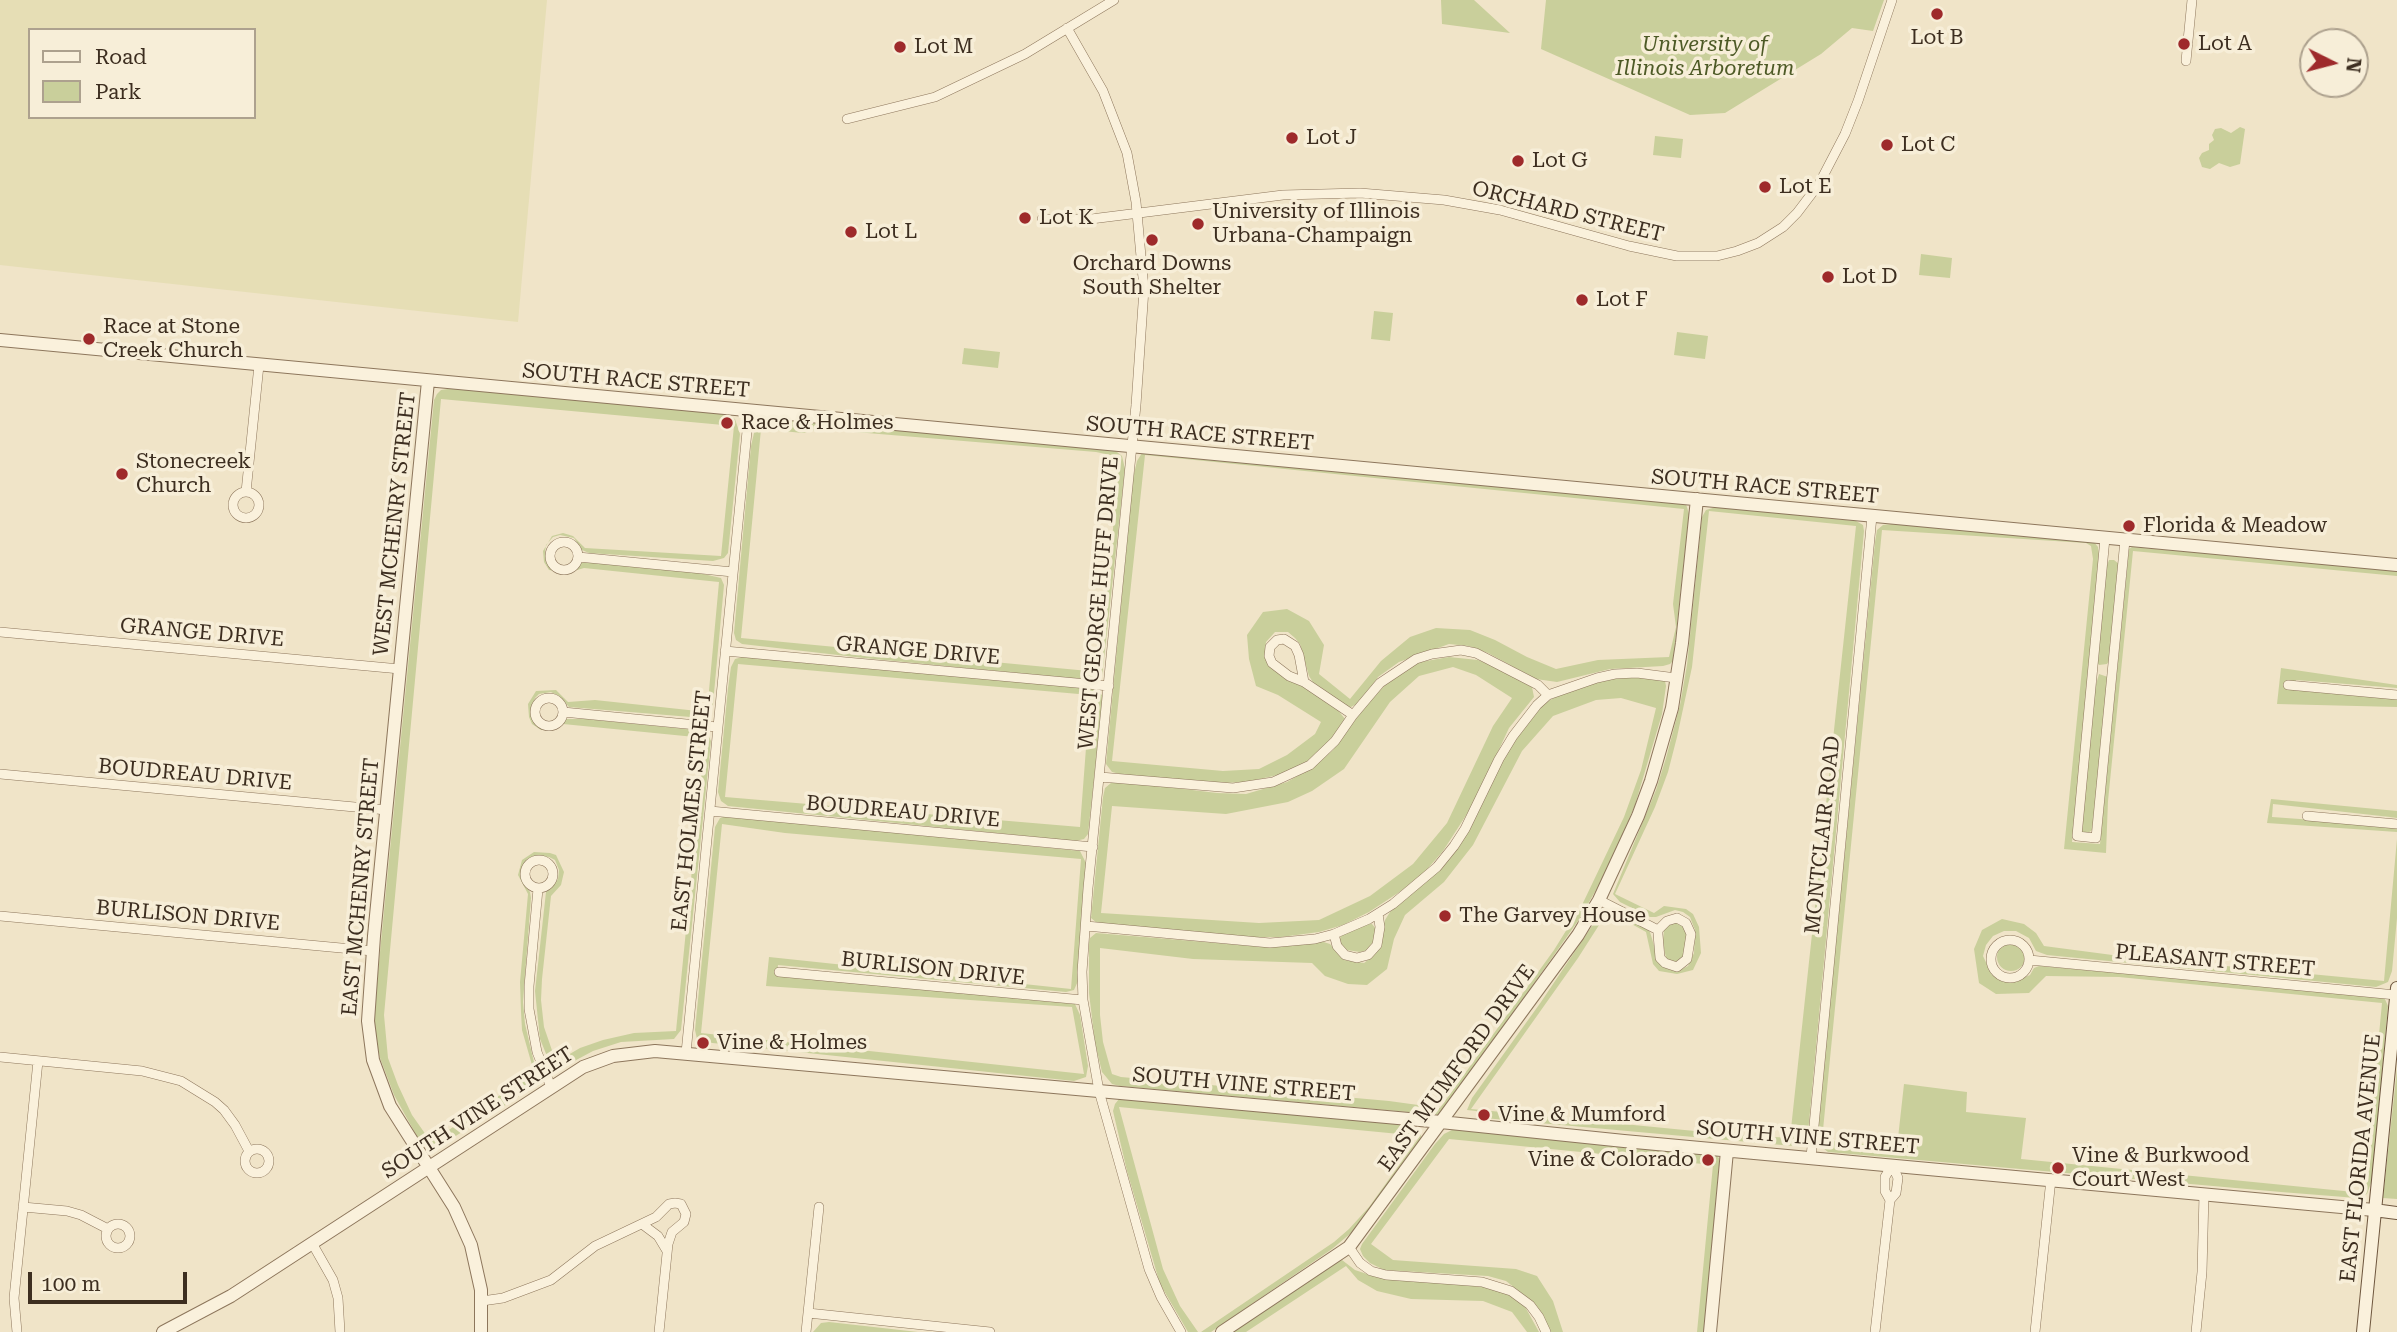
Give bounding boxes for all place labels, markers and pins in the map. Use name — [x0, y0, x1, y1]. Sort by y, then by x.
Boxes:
marker: Lot B — [1929, 6, 1945, 22]
place label: Lot B — [1910, 25, 1964, 51]
place label: Lot A — [2198, 31, 2252, 57]
place label: Lot M — [914, 34, 973, 60]
marker: Lot A — [2176, 36, 2192, 52]
marker: Lot M — [892, 39, 908, 55]
place label: Lot J — [1306, 125, 1357, 151]
marker: Lot J — [1284, 130, 1300, 146]
place label: Lot C — [1901, 132, 1955, 158]
marker: Lot C — [1879, 137, 1895, 153]
place label: Lot G — [1532, 148, 1587, 174]
marker: Lot G — [1510, 153, 1526, 169]
place label: Lot E — [1779, 174, 1832, 200]
marker: Lot E — [1757, 179, 1773, 195]
place label: University of Illinois Urbana-Champaign — [1212, 199, 1420, 249]
place label: Lot K — [1039, 205, 1093, 231]
marker: Lot K — [1017, 210, 1033, 226]
marker: University of Illinois Urbana-Champaign — [1190, 216, 1206, 232]
place label: Lot L — [865, 219, 917, 245]
marker: Lot L — [843, 224, 859, 240]
marker: Orchard Downs South Shelter — [1144, 232, 1160, 248]
place label: Orchard Downs South Shelter — [1073, 251, 1231, 301]
place label: Lot D — [1842, 264, 1897, 290]
marker: Lot D — [1820, 269, 1836, 285]
place label: Lot F — [1596, 287, 1648, 313]
marker: Lot F — [1574, 292, 1590, 308]
place label: Race at Stone Creek Church — [103, 314, 243, 364]
marker: Race at Stone Creek Church — [81, 331, 97, 347]
place label: Race & Holmes — [741, 410, 893, 436]
marker: Race & Holmes — [719, 415, 735, 431]
place label: Stonecreek Church — [136, 449, 251, 499]
marker: Stonecreek Church — [114, 466, 130, 482]
place label: Florida & Meadow — [2143, 513, 2327, 539]
marker: Florida & Meadow — [2121, 518, 2137, 534]
place label: The Garvey House — [1459, 903, 1646, 929]
marker: The Garvey House — [1437, 908, 1453, 924]
place label: Vine & Holmes — [717, 1030, 867, 1056]
marker: Vine & Holmes — [695, 1035, 711, 1051]
place label: Vine & Mumford — [1498, 1102, 1666, 1128]
marker: Vine & Mumford — [1476, 1107, 1492, 1123]
place label: Vine & Burkwood Court West — [2072, 1143, 2250, 1193]
place label: Vine & Colorado — [1528, 1147, 1694, 1173]
marker: Vine & Colorado — [1700, 1152, 1716, 1168]
marker: Vine & Burkwood Court West — [2050, 1160, 2066, 1176]

